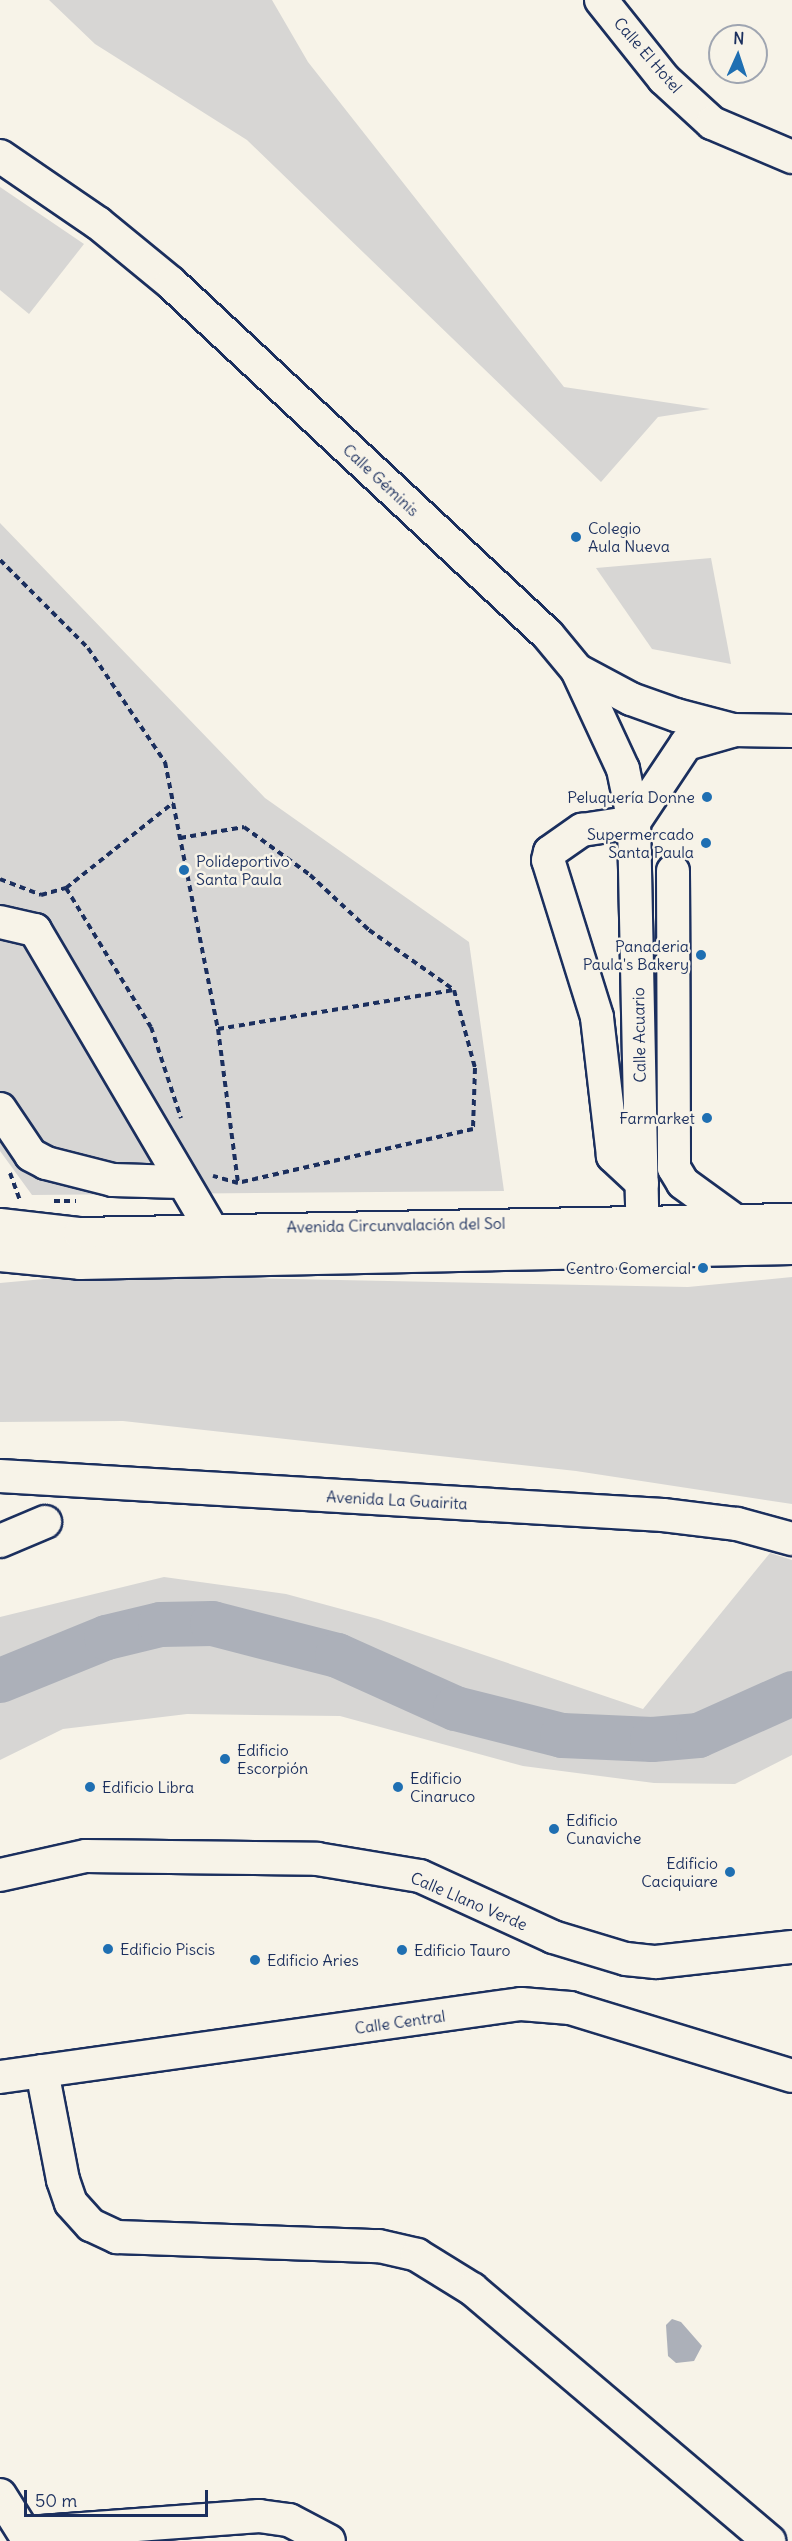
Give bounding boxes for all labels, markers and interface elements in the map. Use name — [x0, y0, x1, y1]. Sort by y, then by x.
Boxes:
street label: Calle El Hotel — [610, 13, 686, 97]
north arrow — [708, 24, 768, 84]
text: N — [733, 28, 745, 48]
street label: Calle Géminis — [339, 440, 423, 520]
place label: Colegio Aula Nueva — [588, 518, 670, 556]
marker: Colegio Aula Nueva — [569, 530, 583, 544]
place label: Peluquería Donne — [567, 787, 695, 807]
marker: Peluquería Donne — [700, 790, 714, 804]
place label: Supermercado Santa Paula — [587, 824, 694, 862]
marker: Supermercado Santa Paula — [699, 836, 713, 850]
place label: Polideportivo Santa Paula — [196, 851, 290, 889]
marker: Polideportivo Santa Paula — [177, 863, 191, 877]
place label: Panaderia Paula's Bakery — [583, 936, 689, 974]
marker: Panaderia Paula's Bakery — [694, 948, 708, 962]
street label: Calle Acuario — [629, 987, 649, 1083]
place label: Farmarket — [619, 1108, 695, 1128]
marker: Farmarket — [700, 1111, 714, 1125]
street label: Avenida Circunvalación del Sol — [286, 1213, 506, 1237]
place label: Centro Comercial — [566, 1258, 691, 1278]
marker: Centro Comercial — [696, 1261, 710, 1275]
street label: Avenida La Guairita — [326, 1487, 468, 1513]
place label: Edificio Escorpión — [237, 1740, 308, 1778]
marker: Edificio Escorpión — [218, 1752, 232, 1766]
place label: Edificio Cinaruco — [410, 1768, 475, 1806]
place label: Edificio Libra — [102, 1777, 194, 1797]
marker: Edificio Libra — [83, 1780, 97, 1794]
marker: Edificio Cinaruco — [391, 1780, 405, 1794]
place label: Edificio Cunaviche — [566, 1810, 641, 1848]
marker: Edificio Cunaviche — [547, 1822, 561, 1836]
place label: Edificio Caciquiare — [641, 1853, 718, 1891]
marker: Edificio Caciquiare — [723, 1865, 737, 1879]
street label: Calle Llano Verde — [408, 1868, 530, 1934]
place label: Edificio Piscis — [120, 1939, 215, 1959]
place label: Edificio Tauro — [414, 1940, 511, 1960]
marker: Edificio Piscis — [101, 1942, 115, 1956]
marker: Edificio Tauro — [395, 1943, 409, 1957]
place label: Edificio Aries — [267, 1950, 359, 1970]
marker: Edificio Aries — [248, 1953, 262, 1967]
street label: Calle Central — [353, 2006, 447, 2038]
scale bar — [27, 2478, 212, 2516]
text: 50 m — [35, 2489, 77, 2512]

